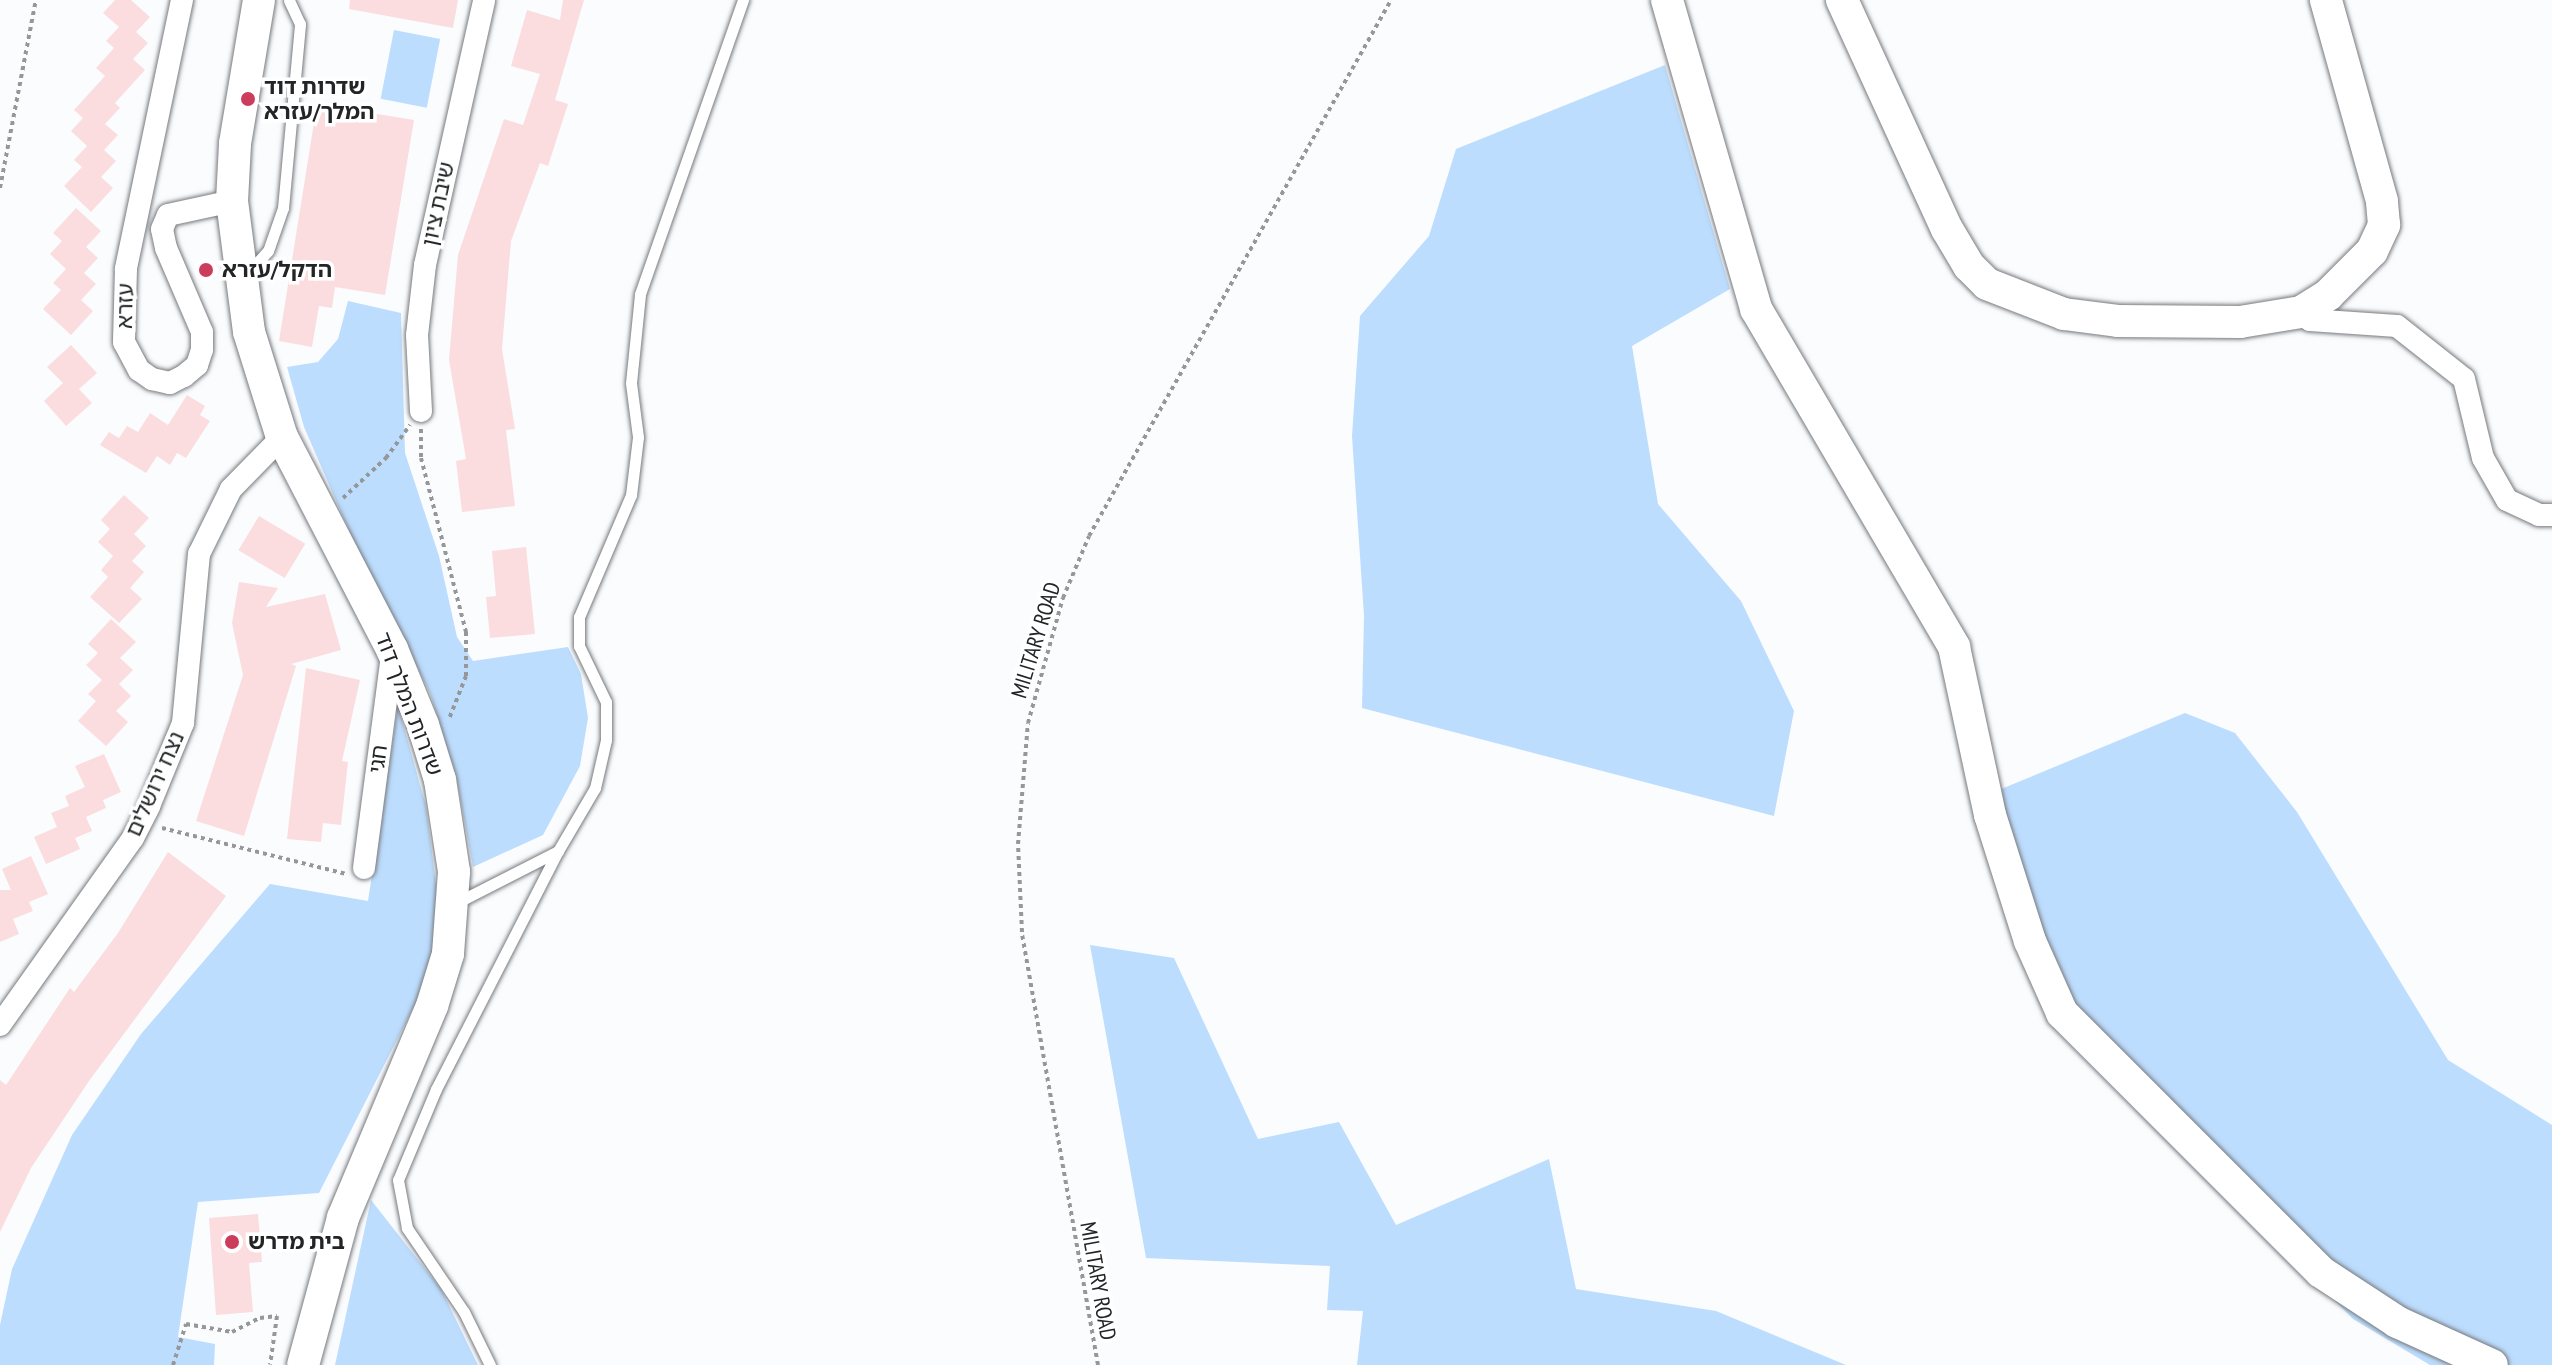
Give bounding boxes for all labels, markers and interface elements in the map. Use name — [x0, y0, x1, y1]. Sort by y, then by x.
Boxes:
place label: שדרות דוד המלך/עזרא — [264, 73, 375, 124]
marker: שדרות דוד המלך/עזרא — [239, 90, 257, 108]
street label: שיבת ציון — [416, 159, 460, 249]
place label: הדקל/עזרא — [222, 257, 332, 283]
marker: הדקל/עזרא — [197, 261, 215, 279]
street label: עזרא — [111, 283, 139, 329]
street label: MILITARY ROAD — [1006, 579, 1066, 701]
street label: שדרות המלך דוד — [370, 629, 448, 779]
street label: נצח ירושלים — [120, 727, 190, 841]
street label: חגי — [363, 743, 393, 775]
street label: MILITARY ROAD — [1075, 1220, 1121, 1342]
place label: בית מדרש — [248, 1229, 345, 1255]
marker: בית מדרש — [223, 1233, 241, 1251]

